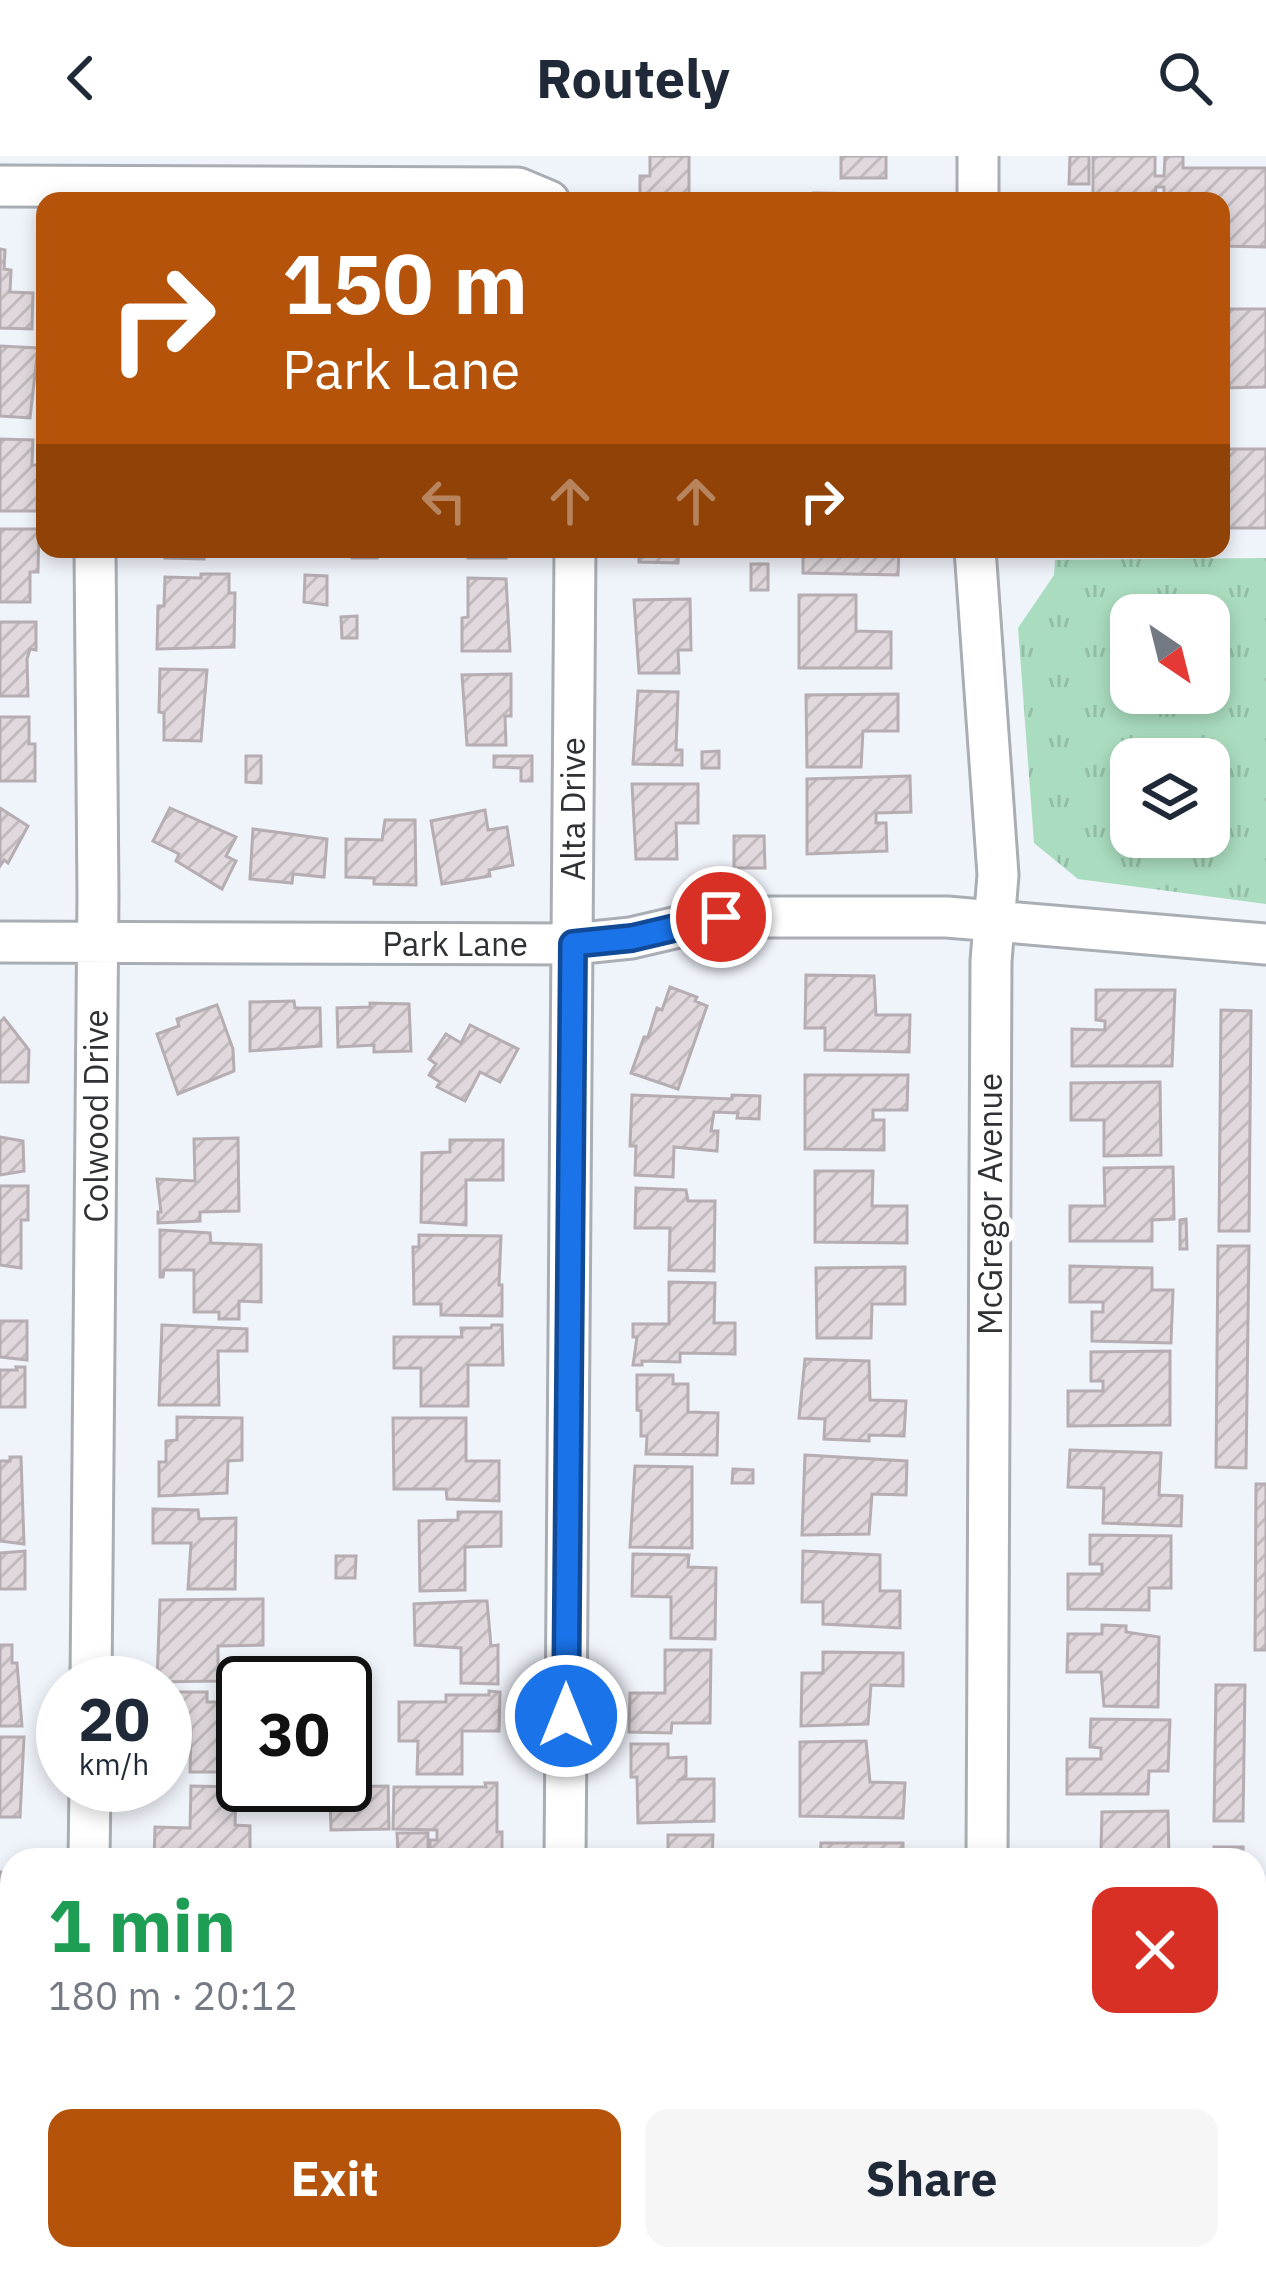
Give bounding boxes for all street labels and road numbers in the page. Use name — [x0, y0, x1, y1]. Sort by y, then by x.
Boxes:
street label: Alta Drive — [551, 737, 594, 881]
street label: Park Lane — [382, 922, 528, 965]
street label: Colwood Drive — [74, 1009, 117, 1223]
street label: McGregor Avenue — [968, 1073, 1011, 1335]

